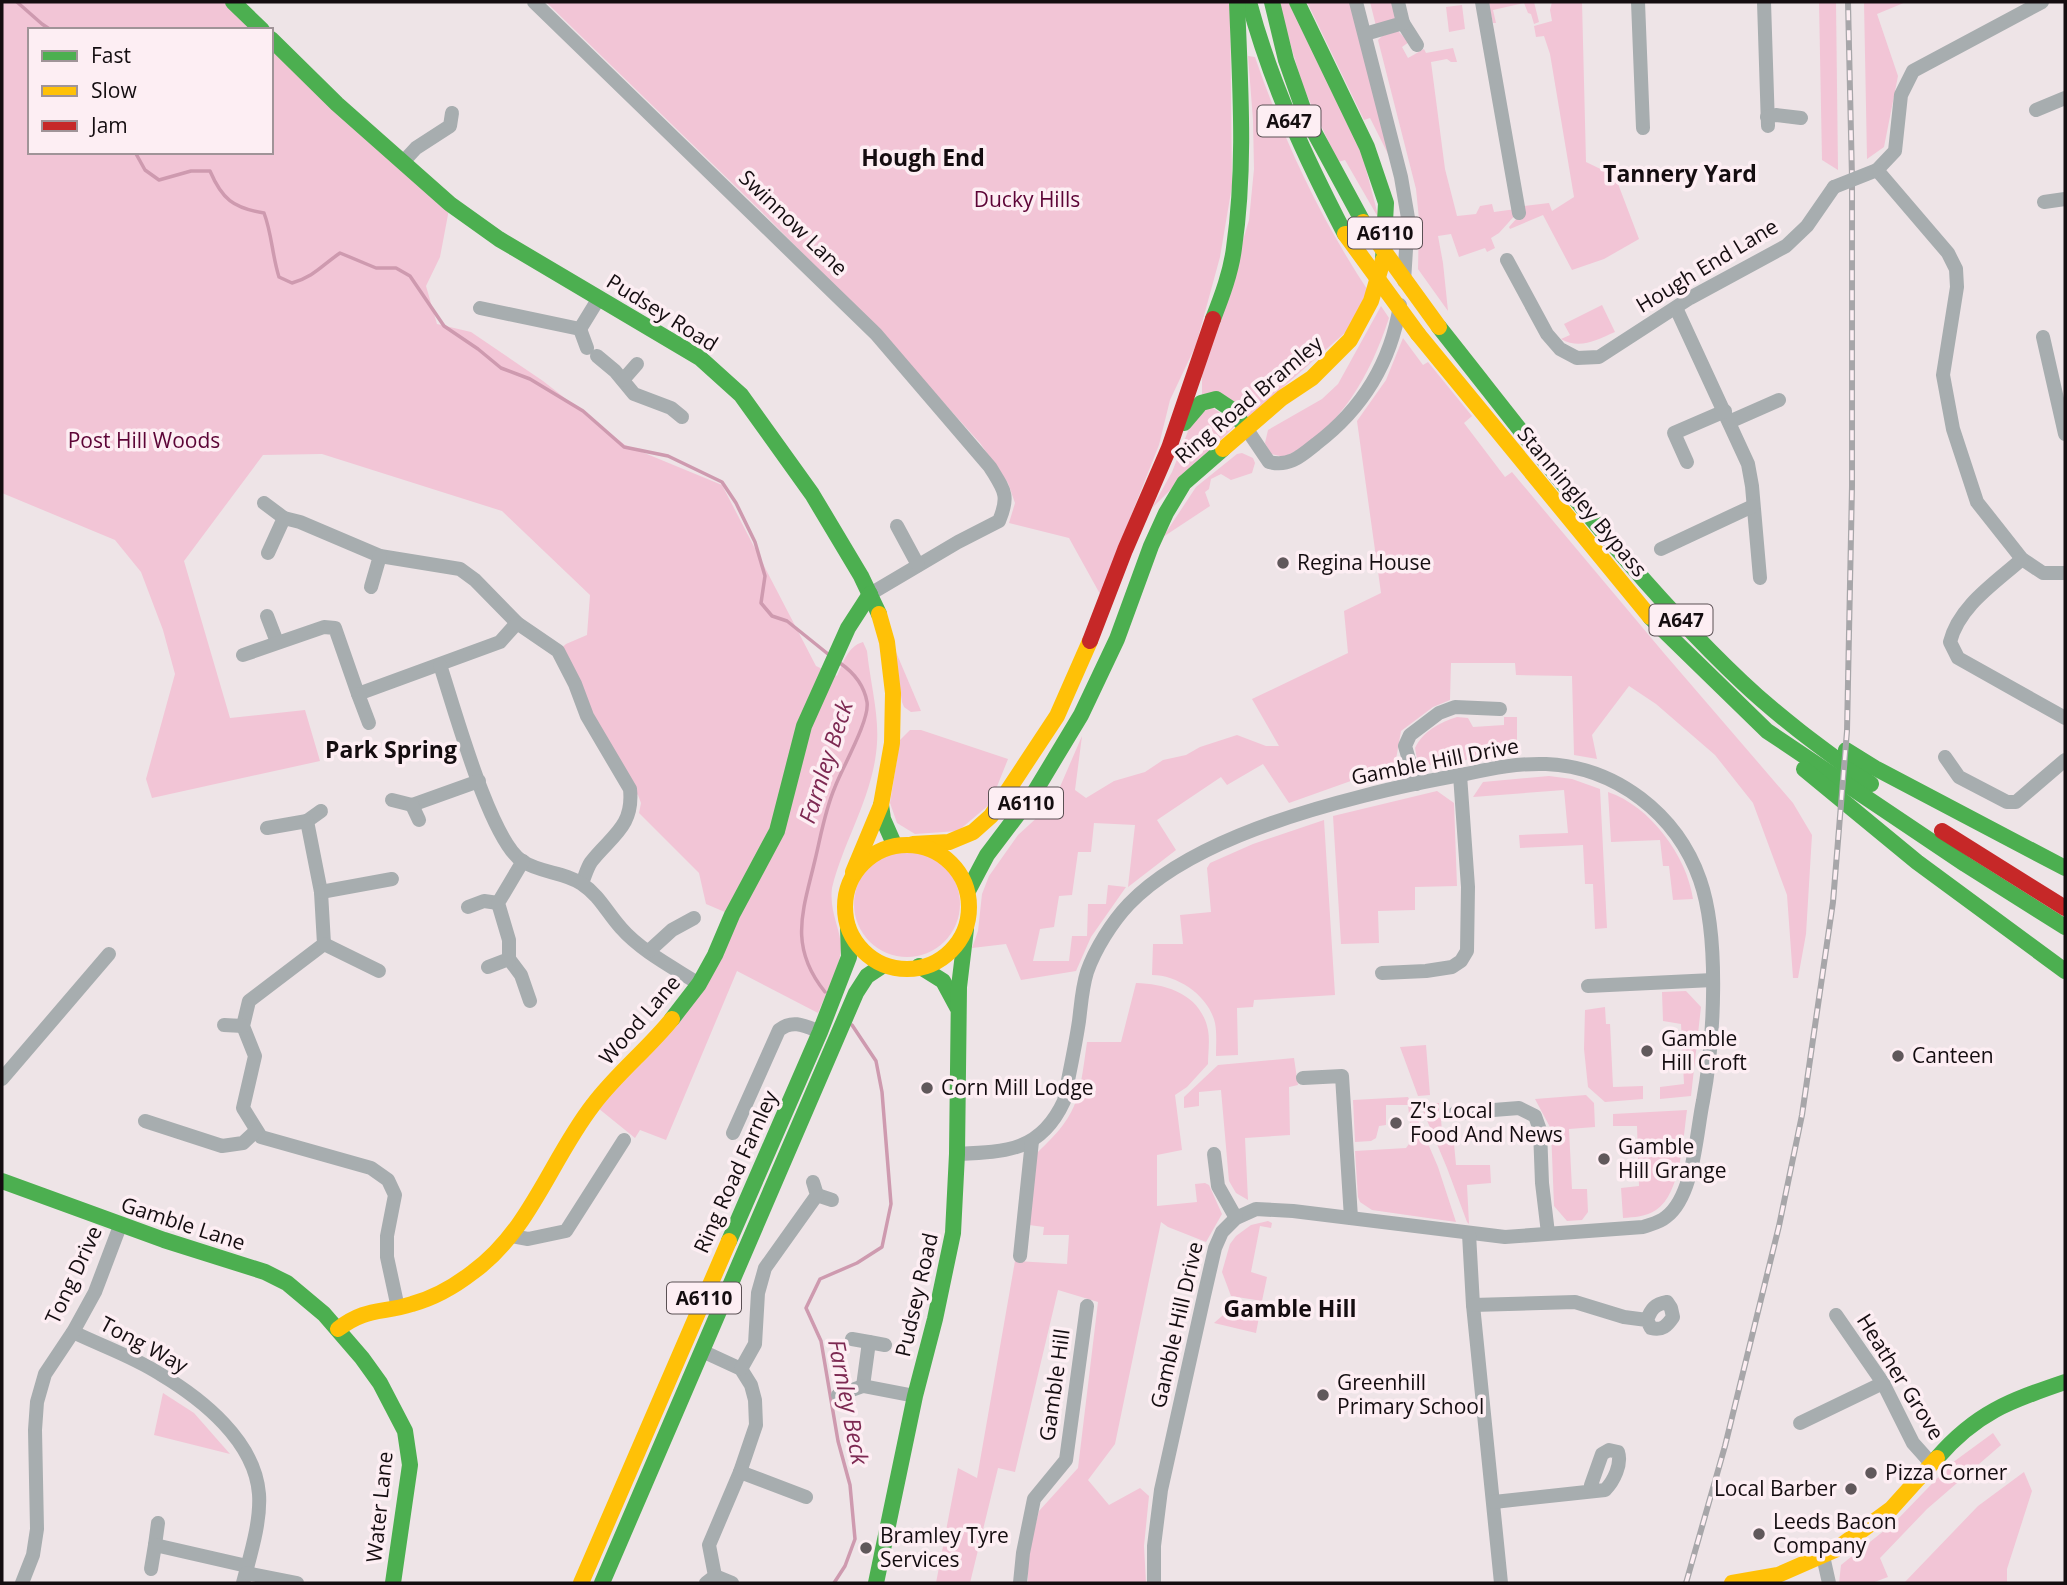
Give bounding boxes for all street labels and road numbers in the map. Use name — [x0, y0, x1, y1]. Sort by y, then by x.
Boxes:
road number: A647 — [1258, 105, 1320, 136]
street label: Swinnow Lane — [733, 163, 854, 281]
street label: Hough End Lane — [1630, 212, 1783, 319]
road number: A6110 — [1348, 218, 1422, 248]
street label: Pudsey Road — [602, 267, 723, 357]
street label: Ring Road Bramley — [1169, 329, 1328, 469]
street label: Stanningley Bypass — [1512, 420, 1654, 582]
road number: A647 — [1650, 604, 1712, 636]
street label: Gamble Hill Drive — [1349, 731, 1521, 791]
road number: A6110 — [989, 788, 1063, 818]
street label: Wood Lane — [593, 969, 686, 1070]
street label: Ring Road Farnley — [687, 1085, 784, 1257]
street label: Gamble Lane — [118, 1190, 249, 1256]
street label: Tong Drive — [38, 1221, 108, 1328]
street label: Pudsey Road — [888, 1230, 944, 1359]
street label: Gamble Hill Drive — [1143, 1239, 1209, 1411]
road number: A6110 — [667, 1282, 741, 1314]
street label: Heather Grove — [1851, 1308, 1951, 1445]
street label: Tong Way — [96, 1309, 194, 1379]
street label: Gamble Hill — [1032, 1327, 1076, 1443]
street label: Water Lane — [359, 1450, 399, 1564]

